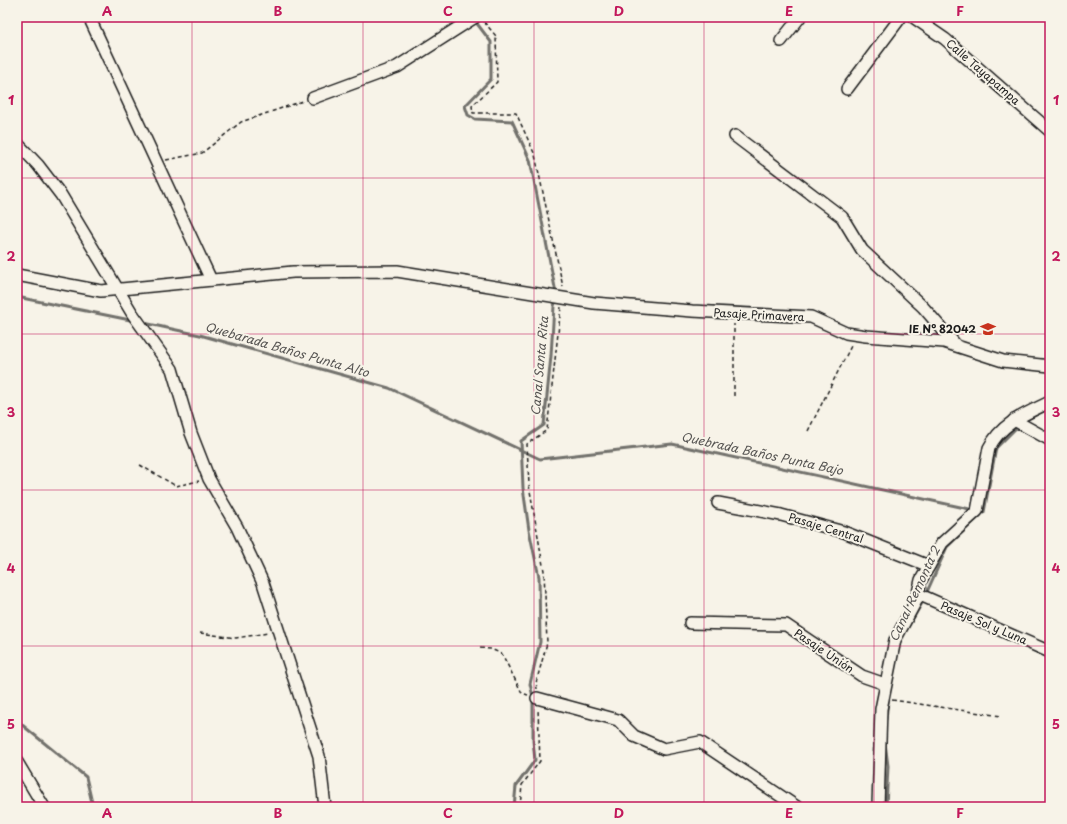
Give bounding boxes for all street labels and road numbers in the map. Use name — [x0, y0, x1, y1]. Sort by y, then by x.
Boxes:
street label: Calle Tayapampa — [943, 35, 1024, 109]
street label: Pasaje Primavera — [713, 304, 805, 325]
street label: Pasaje Central — [786, 508, 866, 547]
street label: Pasaje Sol y Luna — [938, 597, 1030, 649]
street label: Pasaje Unión — [791, 624, 858, 677]

